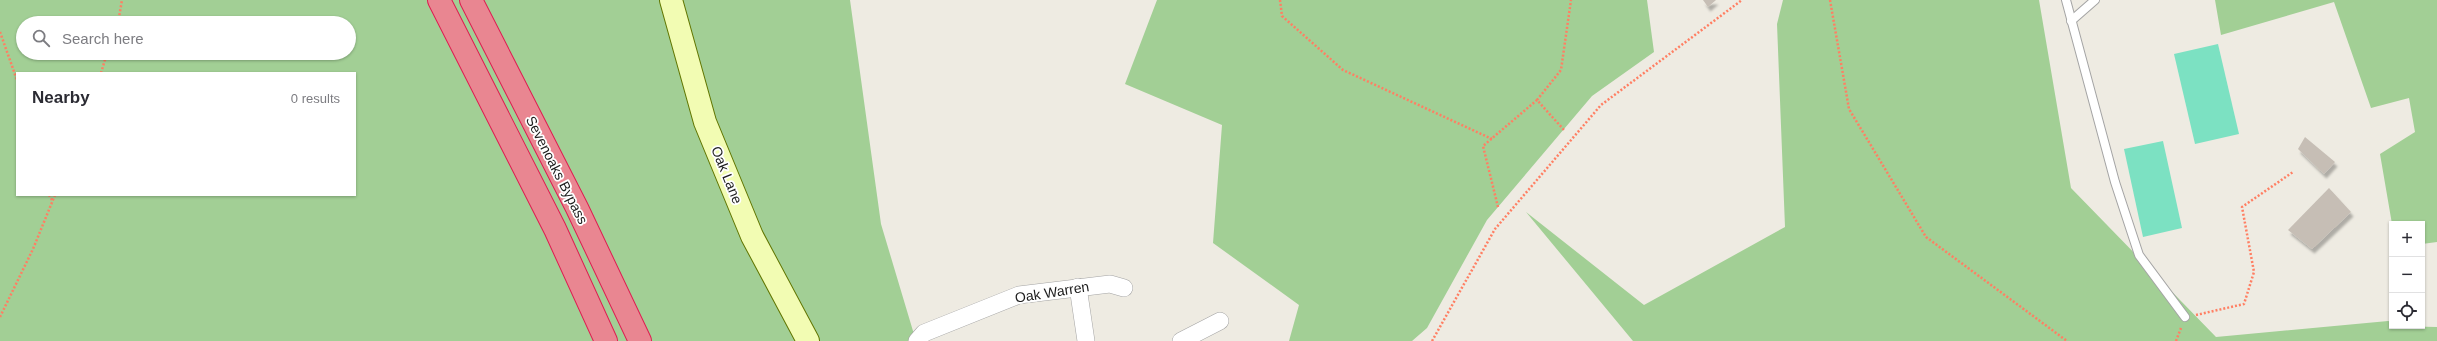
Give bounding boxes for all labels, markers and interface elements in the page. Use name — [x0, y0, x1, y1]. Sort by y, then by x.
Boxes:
search box — [16, 16, 356, 60]
icon: search — [30, 27, 52, 49]
text: Search here — [62, 30, 144, 47]
text: Nearby — [32, 88, 90, 107]
text: 0 results — [291, 91, 340, 106]
street label: Sevenoaks Bypass — [523, 113, 591, 227]
street label: Oak Lane — [708, 144, 746, 206]
map controls — [2389, 221, 2425, 329]
button: + — [2389, 221, 2425, 257]
button: − — [2389, 257, 2425, 293]
street label: Oak Warren — [1014, 278, 1090, 306]
button: locate — [2389, 293, 2425, 329]

